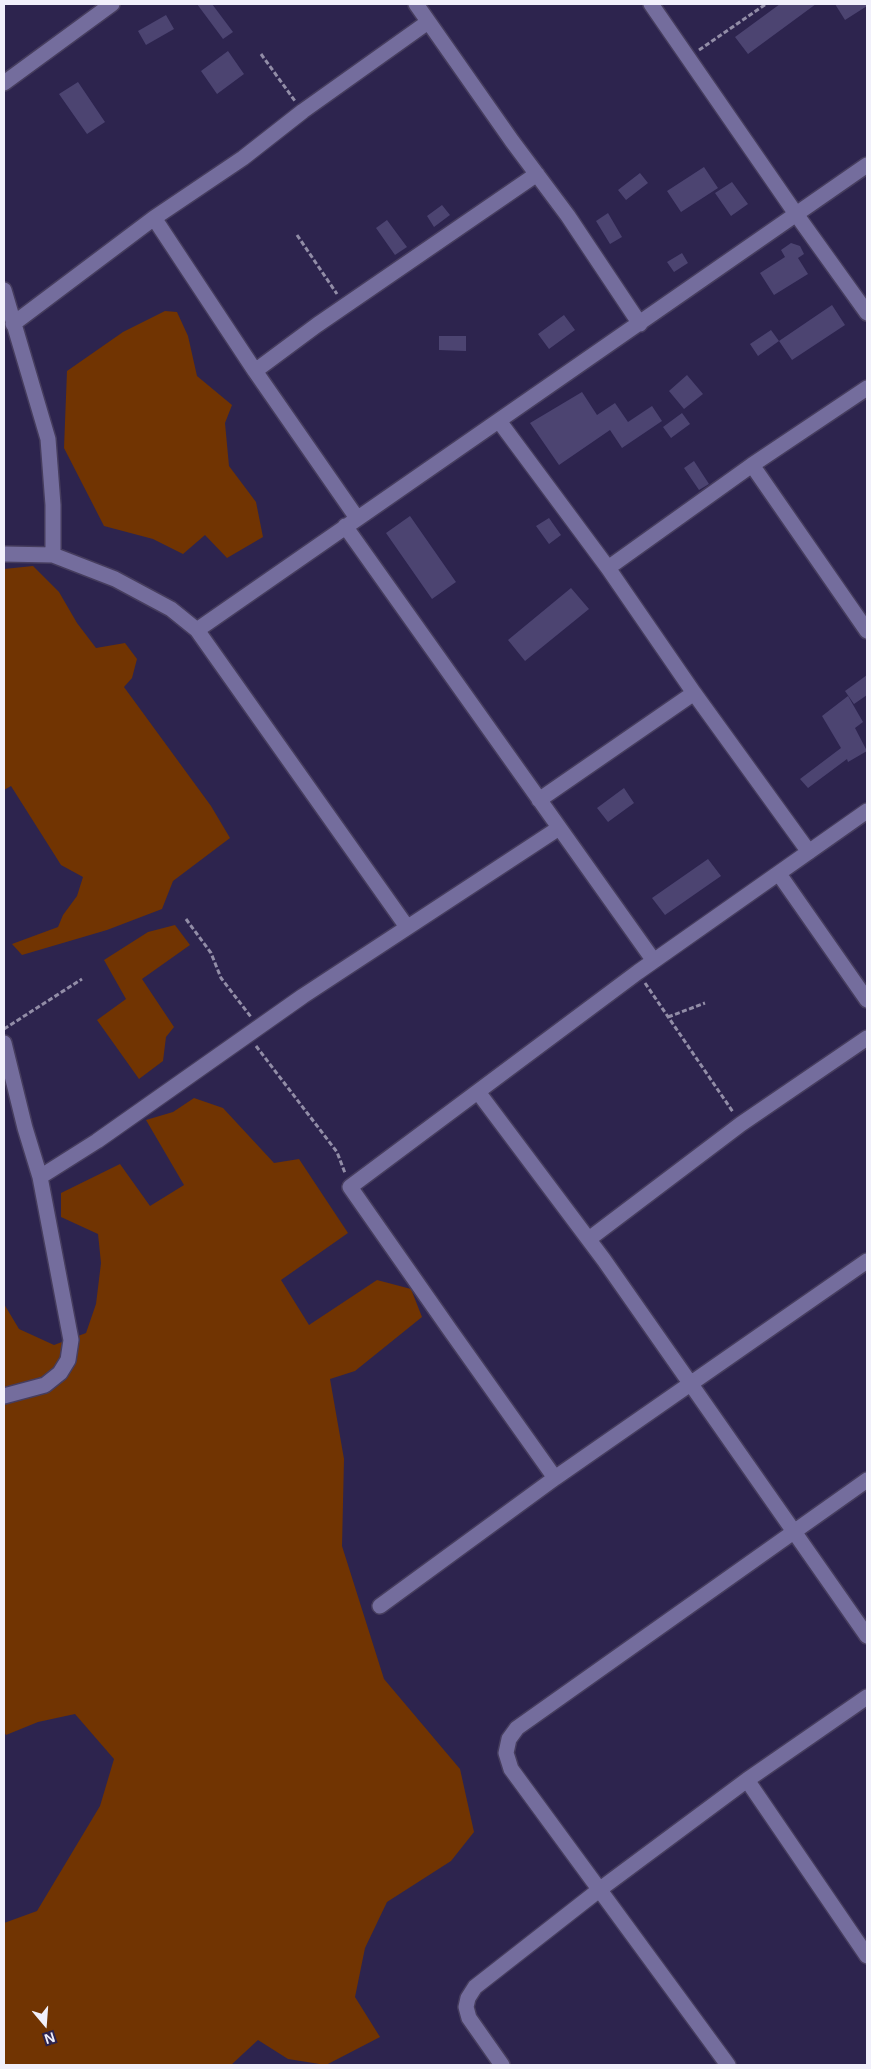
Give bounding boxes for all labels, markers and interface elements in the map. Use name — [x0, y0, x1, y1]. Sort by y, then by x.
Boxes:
north arrow — [20, 1999, 70, 2049]
text: N — [42, 2029, 57, 2047]

